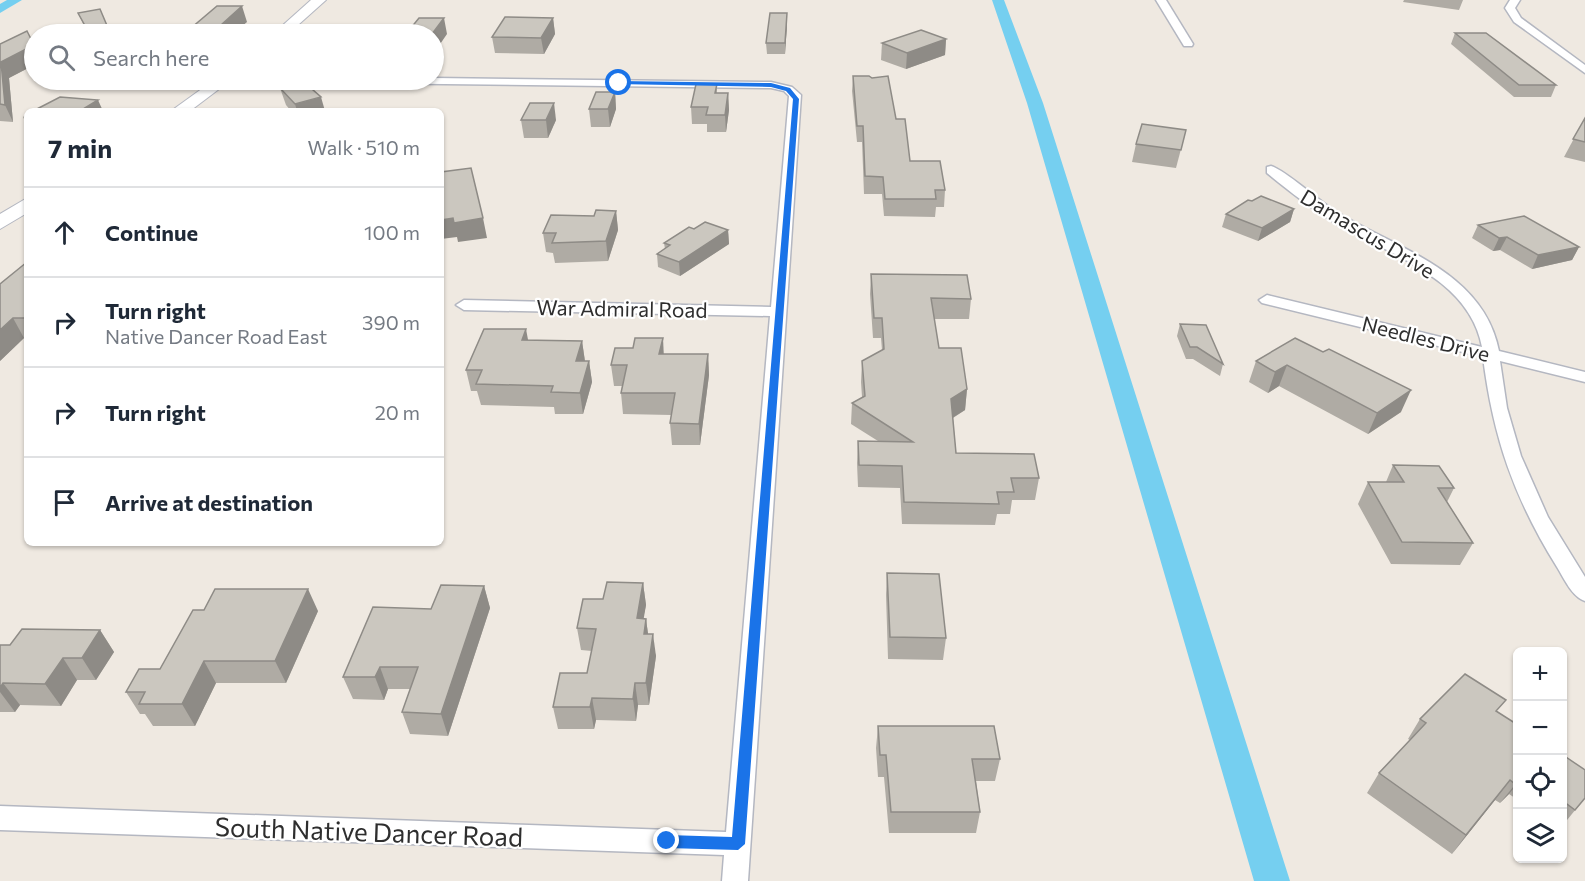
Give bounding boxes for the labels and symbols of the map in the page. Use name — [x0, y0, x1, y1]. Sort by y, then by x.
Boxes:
route start — [605, 69, 631, 95]
street label: Damascus Drive — [1297, 183, 1439, 283]
street label: War Admiral Road — [536, 294, 708, 322]
street label: Needles Drive — [1359, 310, 1493, 366]
street label: South Native Dancer Road — [214, 810, 524, 852]
route end — [653, 827, 679, 853]

